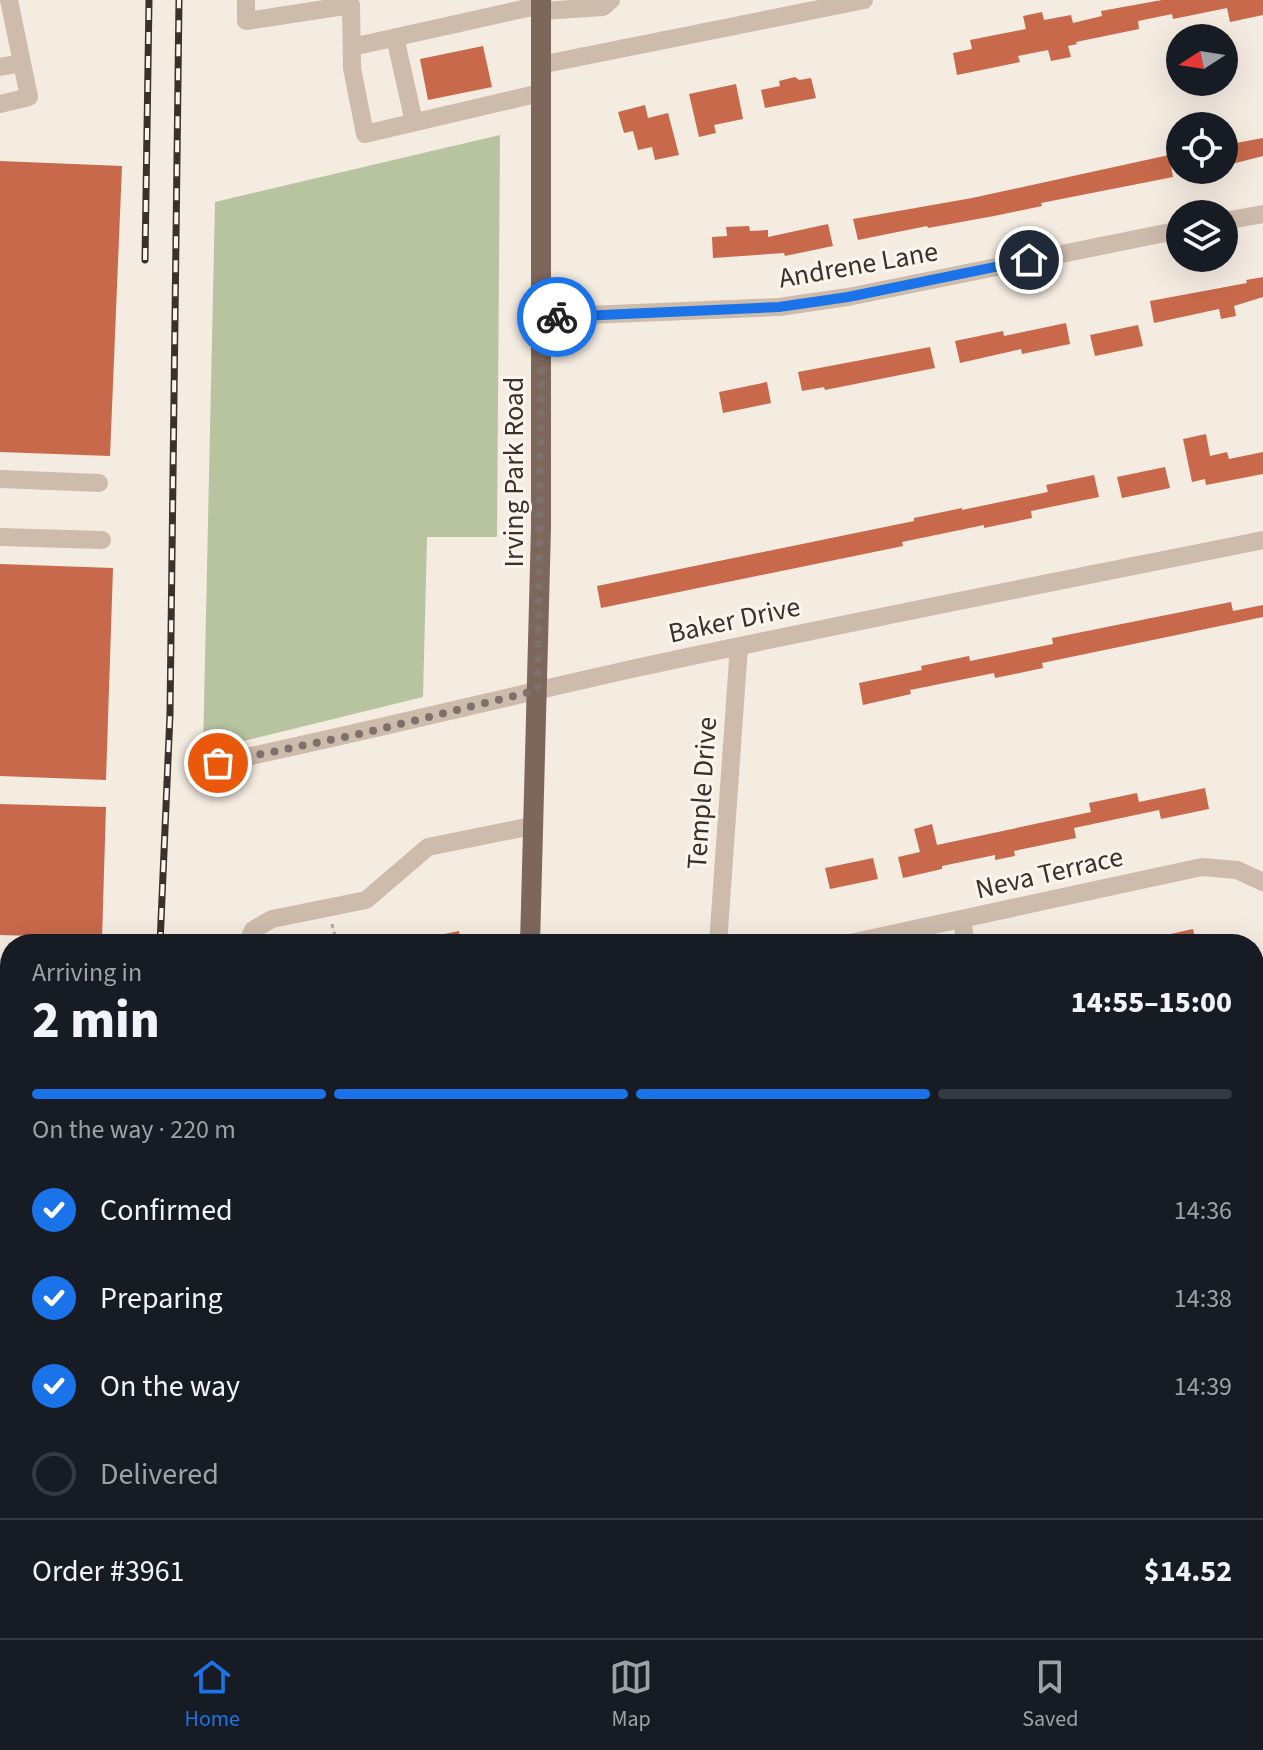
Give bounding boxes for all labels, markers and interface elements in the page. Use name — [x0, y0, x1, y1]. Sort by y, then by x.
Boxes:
north arrow — [1166, 24, 1238, 96]
map controls — [1166, 24, 1238, 272]
button: locate — [1166, 112, 1238, 184]
button: layers — [1166, 200, 1238, 272]
pin — [995, 226, 1063, 294]
street label: Andrene Lane — [775, 231, 941, 299]
icon: home — [1007, 238, 1051, 282]
courier — [517, 277, 597, 357]
icon: bike — [535, 295, 579, 339]
street label: Irving Park Road — [494, 377, 534, 567]
street label: Baker Drive — [665, 587, 804, 653]
street label: Temple Drive — [677, 715, 727, 871]
pin — [184, 729, 252, 797]
icon: bag — [196, 741, 240, 785]
street label: Neva Terrace — [971, 837, 1127, 909]
text: Arriving in — [32, 954, 142, 991]
text: 14:55–15:00 — [1071, 981, 1232, 1024]
text: 2 min — [32, 984, 160, 1058]
text: On the way · 220 m — [32, 1111, 236, 1148]
icon: check — [32, 1188, 76, 1232]
text: Confirmed — [100, 1189, 233, 1232]
text: 14:36 — [1174, 1192, 1232, 1229]
icon: check — [32, 1276, 76, 1320]
text: Preparing — [100, 1277, 223, 1320]
text: 14:38 — [1174, 1280, 1232, 1317]
icon: check — [32, 1364, 76, 1408]
text: On the way — [100, 1365, 240, 1408]
text: 14:39 — [1174, 1368, 1232, 1405]
text: Delivered — [100, 1453, 219, 1496]
text: Order #3961 — [32, 1550, 185, 1593]
text: $14.52 — [1144, 1550, 1232, 1593]
tab: Home — [185, 1655, 240, 1735]
tab: Map — [609, 1655, 653, 1735]
tab: Saved — [1022, 1655, 1078, 1735]

